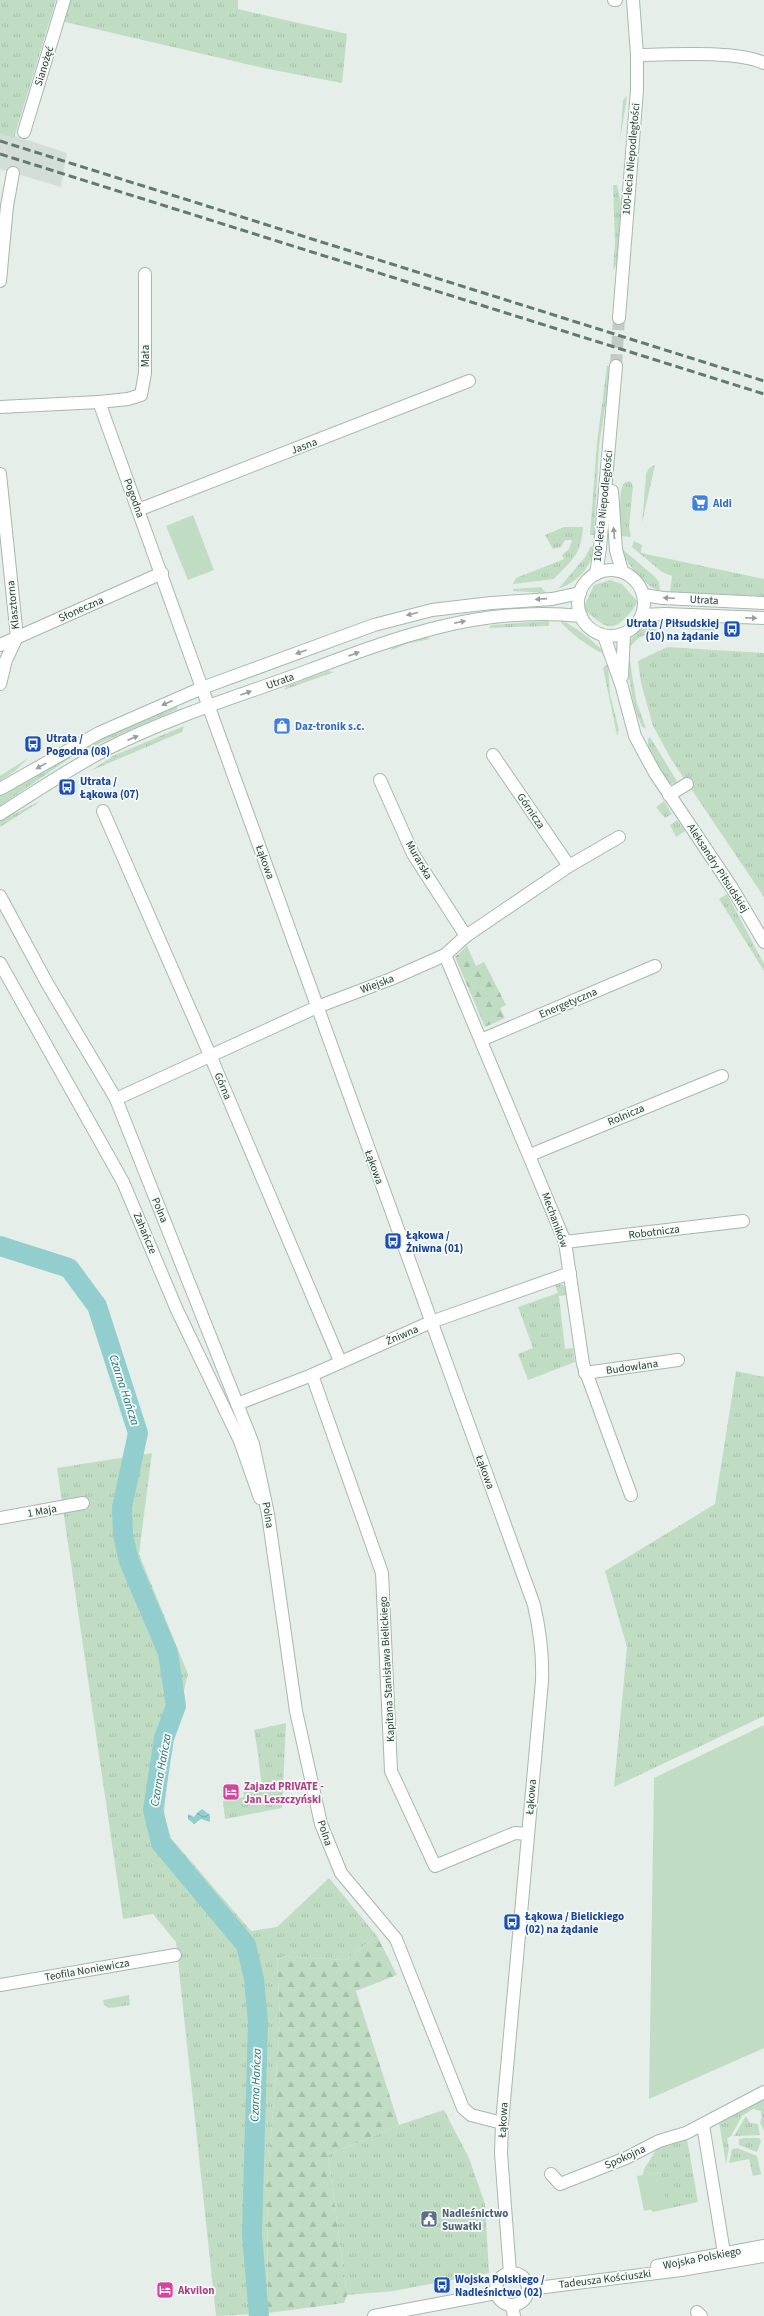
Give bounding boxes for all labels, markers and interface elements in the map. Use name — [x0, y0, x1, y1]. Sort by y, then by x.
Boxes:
street label: Sianożęć — [31, 44, 57, 88]
street label: 100-lecia Niepodległości — [619, 102, 643, 216]
street label: Mała — [138, 345, 153, 367]
street label: Jasna — [289, 434, 319, 458]
street label: 100-lecia Niepodległości — [590, 449, 616, 563]
street label: Pogodna — [120, 476, 148, 520]
supermarket icon: Aldi — [690, 493, 710, 513]
place label: Aldi — [712, 496, 732, 511]
one-way arrow — [611, 527, 618, 539]
street label: Klasztorna — [3, 580, 23, 630]
street label: Słoneczna — [56, 592, 106, 626]
street label: Utrata — [689, 592, 719, 608]
one-way arrow — [662, 595, 675, 601]
one-way arrow — [535, 596, 547, 603]
one-way arrow — [406, 612, 419, 618]
one-way arrow — [745, 614, 757, 621]
place label: Utrata / Piłsudskiej (10) na żądanie — [626, 616, 719, 644]
one-way arrow — [454, 619, 466, 625]
bus stop icon: Utrata / Piłsudskiej (10) na żądanie — [722, 619, 742, 639]
one-way arrow — [295, 649, 307, 655]
one-way arrow — [348, 650, 360, 656]
street label: Utrata — [264, 669, 296, 693]
one-way arrow — [240, 690, 252, 696]
one-way arrow — [161, 700, 172, 706]
shop icon: Daz-tronik s.c. — [272, 716, 292, 736]
place label: Daz-tronik s.c. — [295, 719, 365, 734]
place label: Utrata / Pogodna (08) — [46, 731, 110, 759]
bus stop icon: Utrata / Pogodna (08) — [23, 734, 43, 754]
one-way arrow — [127, 735, 138, 741]
one-way arrow — [35, 762, 47, 769]
place label: Utrata / Łąkowa (07) — [79, 774, 139, 802]
bus stop icon: Utrata / Łąkowa (07) — [57, 777, 77, 797]
street label: Górnicza — [514, 790, 548, 832]
street label: Aleksandry Piłsudskiej — [684, 821, 752, 915]
street label: Murarska — [402, 838, 436, 882]
street label: Łąkowa — [252, 842, 278, 881]
street label: Wiejska — [358, 971, 396, 997]
street label: Energetyczna — [537, 984, 599, 1022]
street label: Górna — [211, 1070, 235, 1102]
street label: Rolnicza — [605, 1101, 647, 1129]
street label: Łąkowa — [361, 1147, 387, 1186]
street label: Mechaników — [538, 1190, 572, 1250]
street label: Polna — [148, 1195, 172, 1225]
street label: Zahańcze — [130, 1210, 161, 1257]
street label: Robotnicza — [628, 1221, 680, 1243]
place label: Łąkowa / Żniwna (01) — [405, 1228, 463, 1256]
bus stop icon: Łąkowa / Żniwna (01) — [383, 1231, 403, 1251]
street label: Żniwna — [383, 1321, 421, 1349]
water label: Czarna Hańcza — [105, 1352, 144, 1428]
street label: Budowlana — [605, 1356, 659, 1378]
street label: Łąkowa — [472, 1452, 498, 1491]
street label: 1 Maja — [26, 1501, 58, 1521]
street label: Polna — [259, 1501, 277, 1529]
street label: Kapitana Stanisława Bielickiego — [376, 1596, 398, 1742]
water label: Czarna Hańcza — [146, 1732, 176, 1808]
place label: Zajazd PRIVATE - Jan Leszczyński — [244, 1779, 324, 1807]
street label: Łąkowa — [522, 1779, 540, 1816]
hotel icon: Zajazd PRIVATE - Jan Leszczyński — [221, 1782, 241, 1802]
street label: Polna — [314, 1818, 336, 1848]
place label: Łąkowa / Bielickiego (02) na żądanie — [524, 1909, 624, 1937]
bus stop icon: Łąkowa / Bielickiego (02) na żądanie — [502, 1912, 522, 1932]
street label: Teofila Noniewicza — [43, 1955, 131, 1985]
water label: Czarna Hańcza — [246, 2047, 266, 2122]
street label: Łąkowa — [495, 2102, 511, 2139]
street label: Spokojna — [602, 2141, 648, 2173]
place label: Nadleśnictwo Suwałki — [442, 2206, 508, 2234]
public building icon: Nadleśnictwo Suwałki — [419, 2209, 439, 2229]
street label: Wojska Polskiego — [662, 2243, 742, 2273]
street label: Tadeusza Kościuszki — [558, 2266, 652, 2292]
place label: Wojska Polskiego / Nadleśnictwo (02) — [455, 2272, 545, 2300]
bus stop icon: Wojska Polskiego / Nadleśnictwo (02) — [432, 2275, 452, 2295]
hotel icon: Akvilon — [155, 2280, 175, 2300]
place label: Akvilon — [177, 2283, 215, 2298]

